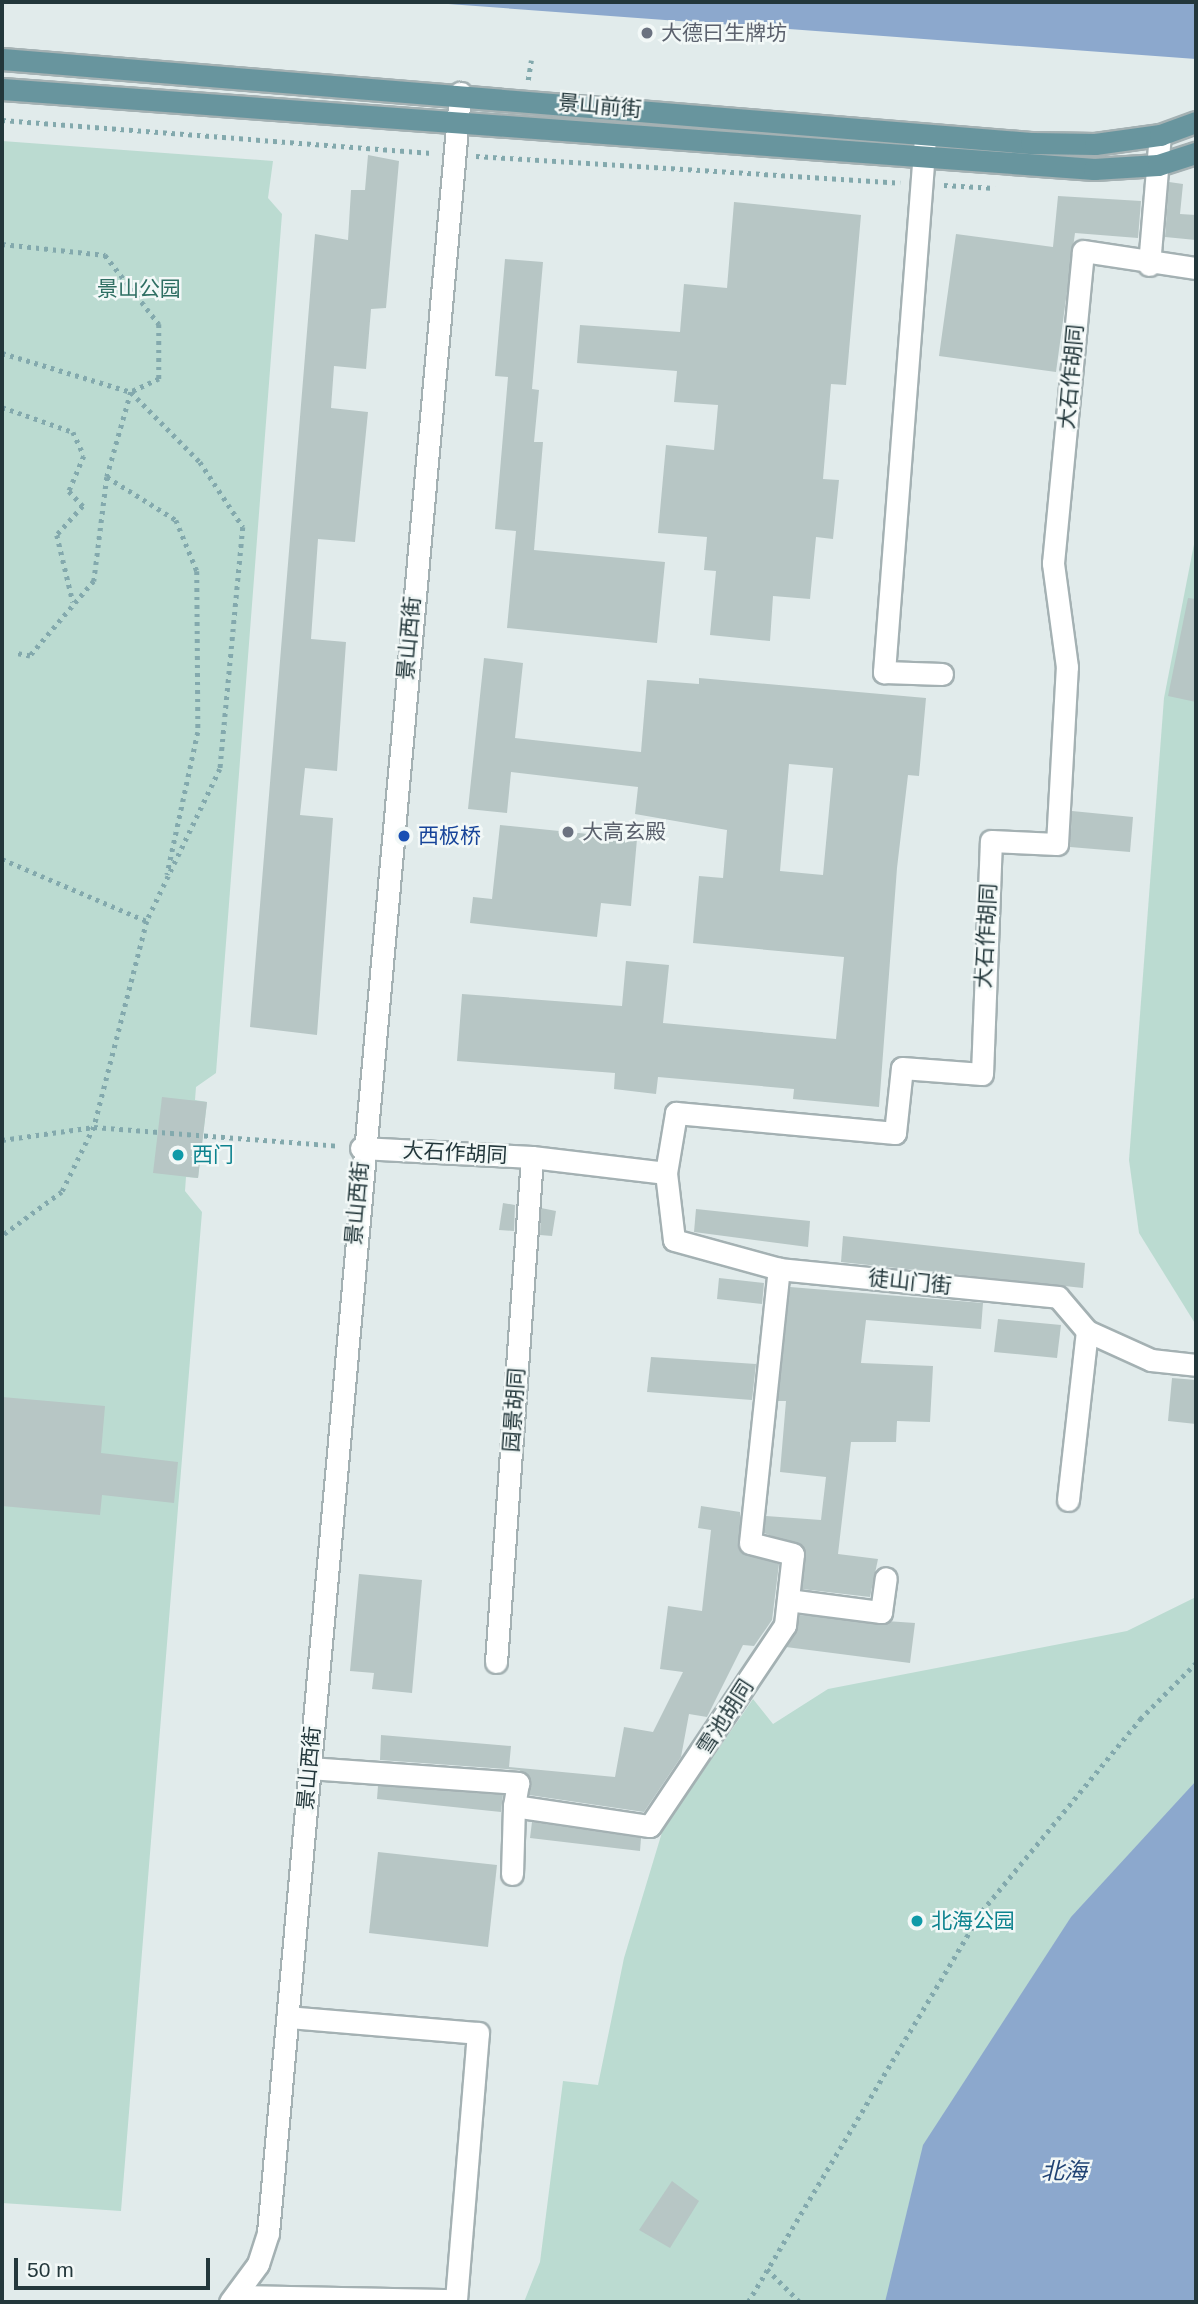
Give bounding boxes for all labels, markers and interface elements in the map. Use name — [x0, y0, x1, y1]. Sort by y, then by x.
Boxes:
place label: 大德曰生牌坊 — [661, 20, 787, 46]
marker: 大德曰生牌坊 — [639, 25, 655, 41]
street label: 景山前街 — [557, 90, 643, 122]
park label: 景山公园 — [97, 276, 181, 302]
street label: 大石作胡同 — [1054, 324, 1088, 430]
street label: 景山西街 — [393, 595, 425, 681]
place label: 大高玄殿 — [582, 819, 666, 845]
place label: 西板桥 — [418, 823, 481, 849]
marker: 大高玄殿 — [560, 824, 576, 840]
marker: 西板桥 — [396, 828, 412, 844]
street label: 大石作胡同 — [971, 883, 1001, 989]
street label: 大石作胡同 — [402, 1138, 508, 1168]
place label: 西门 — [192, 1142, 234, 1168]
marker: 西门 — [170, 1147, 186, 1163]
street label: 景山西街 — [341, 1160, 373, 1246]
street label: 徒山门街 — [867, 1265, 953, 1299]
street label: 园景胡同 — [499, 1367, 529, 1453]
street label: 雪池胡同 — [692, 1675, 758, 1759]
street label: 景山西街 — [293, 1725, 325, 1811]
place label: 北海公园 — [931, 1908, 1015, 1934]
marker: 北海公园 — [909, 1913, 925, 1929]
water label: 北海 — [1041, 2157, 1087, 2185]
scale bar — [18, 2244, 214, 2288]
text: 50 m — [27, 2258, 74, 2281]

